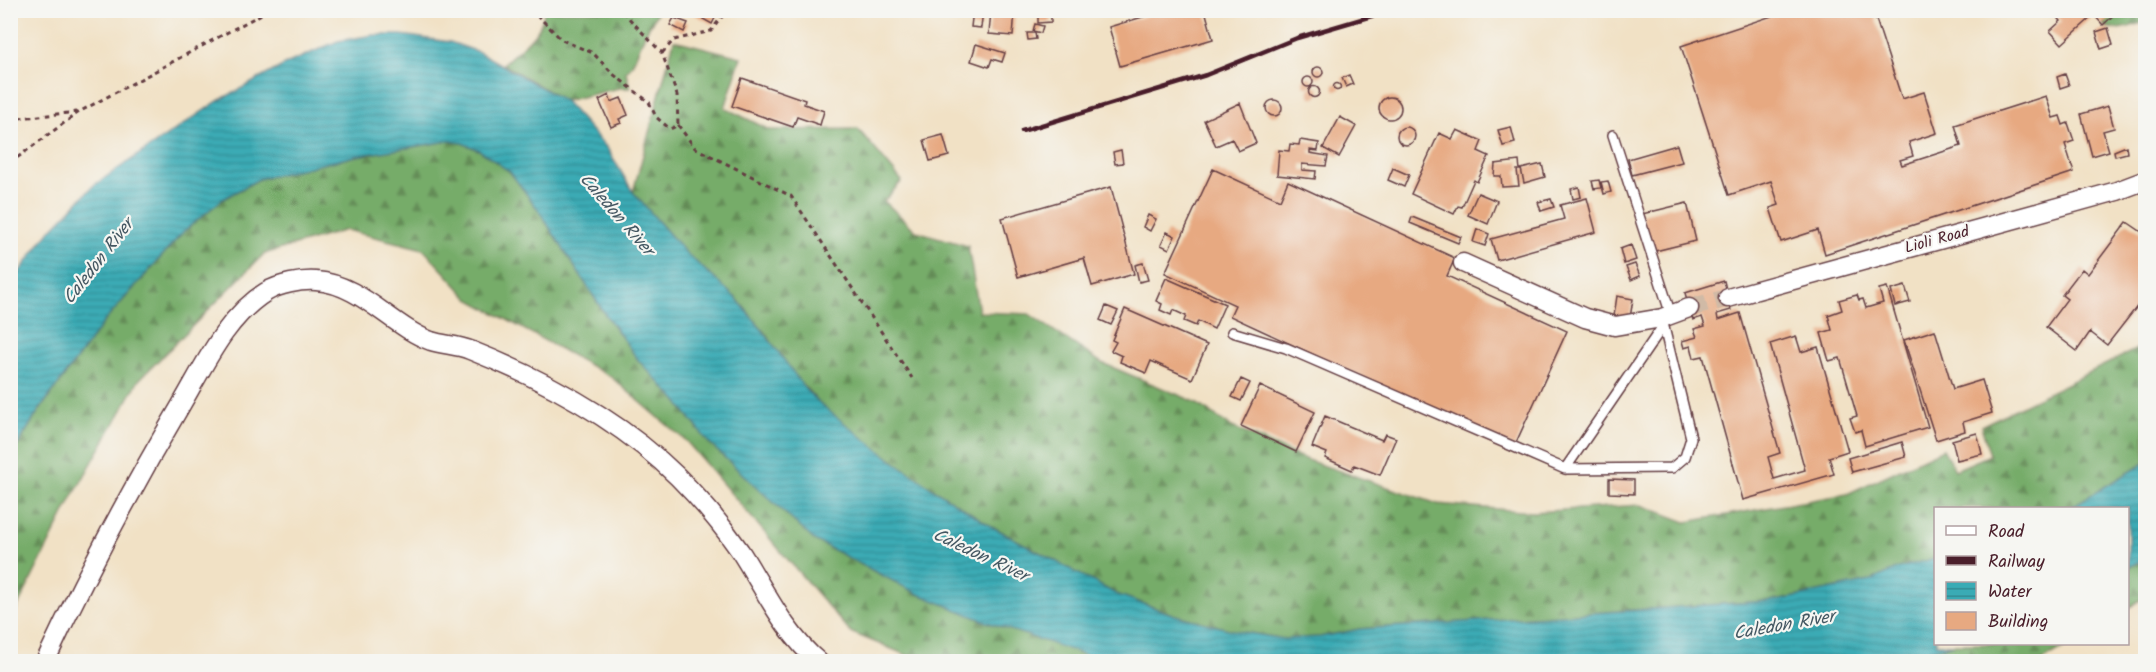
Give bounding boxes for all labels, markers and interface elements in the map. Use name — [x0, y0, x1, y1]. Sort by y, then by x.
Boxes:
water label: Caledon River — [572, 167, 663, 266]
water label: Caledon River — [56, 210, 144, 311]
street label: Lioli Road — [1902, 219, 1973, 261]
legend — [1934, 507, 2129, 645]
text: Road — [1988, 518, 2025, 547]
water label: Caledon River — [928, 521, 1036, 592]
text: Railway — [1988, 548, 2045, 577]
text: Water — [1988, 578, 2033, 607]
water label: Caledon River — [1731, 602, 1841, 649]
text: Building — [1988, 608, 2048, 637]

